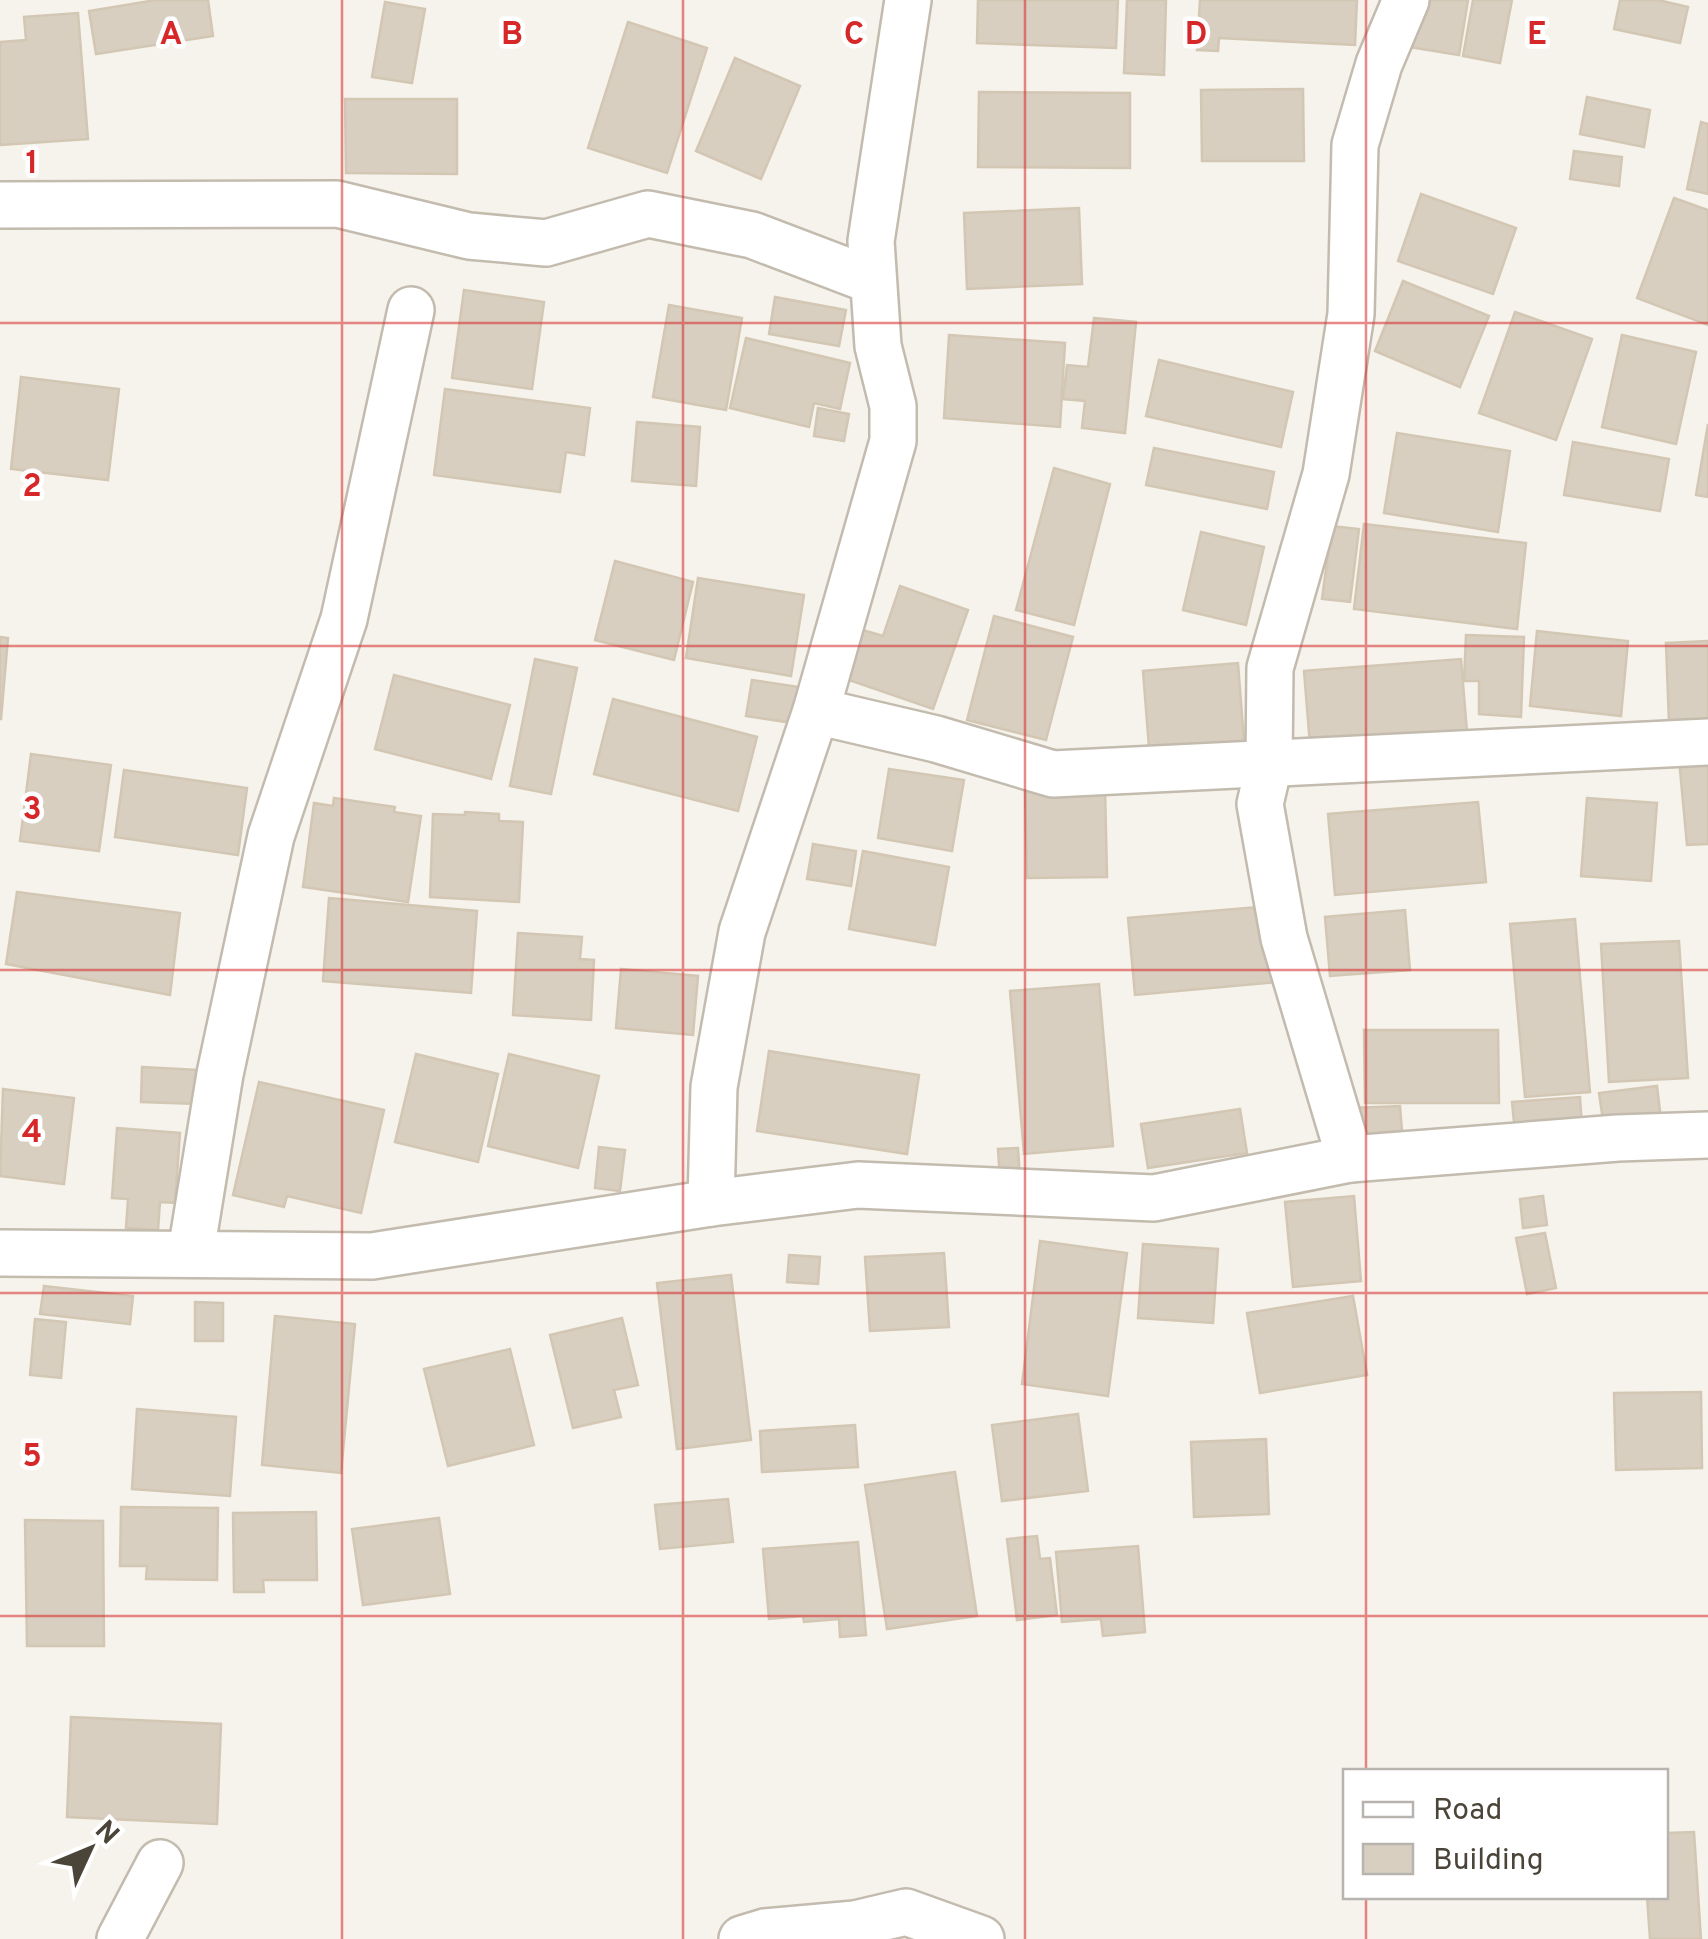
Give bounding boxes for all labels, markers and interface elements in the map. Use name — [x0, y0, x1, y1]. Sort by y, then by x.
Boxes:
text: A — [160, 16, 182, 56]
text: B — [501, 16, 523, 56]
text: C — [844, 16, 864, 56]
text: D — [1185, 16, 1207, 56]
text: E — [1527, 16, 1547, 56]
text: 1 — [26, 145, 38, 185]
text: 2 — [22, 468, 42, 508]
text: 3 — [22, 791, 42, 831]
text: 4 — [22, 1114, 42, 1154]
text: 5 — [22, 1438, 42, 1478]
legend — [1343, 1769, 1668, 1899]
text: Road — [1433, 1793, 1502, 1830]
north arrow — [40, 1799, 140, 1899]
text: N — [86, 1814, 126, 1853]
text: Building — [1433, 1843, 1544, 1880]

